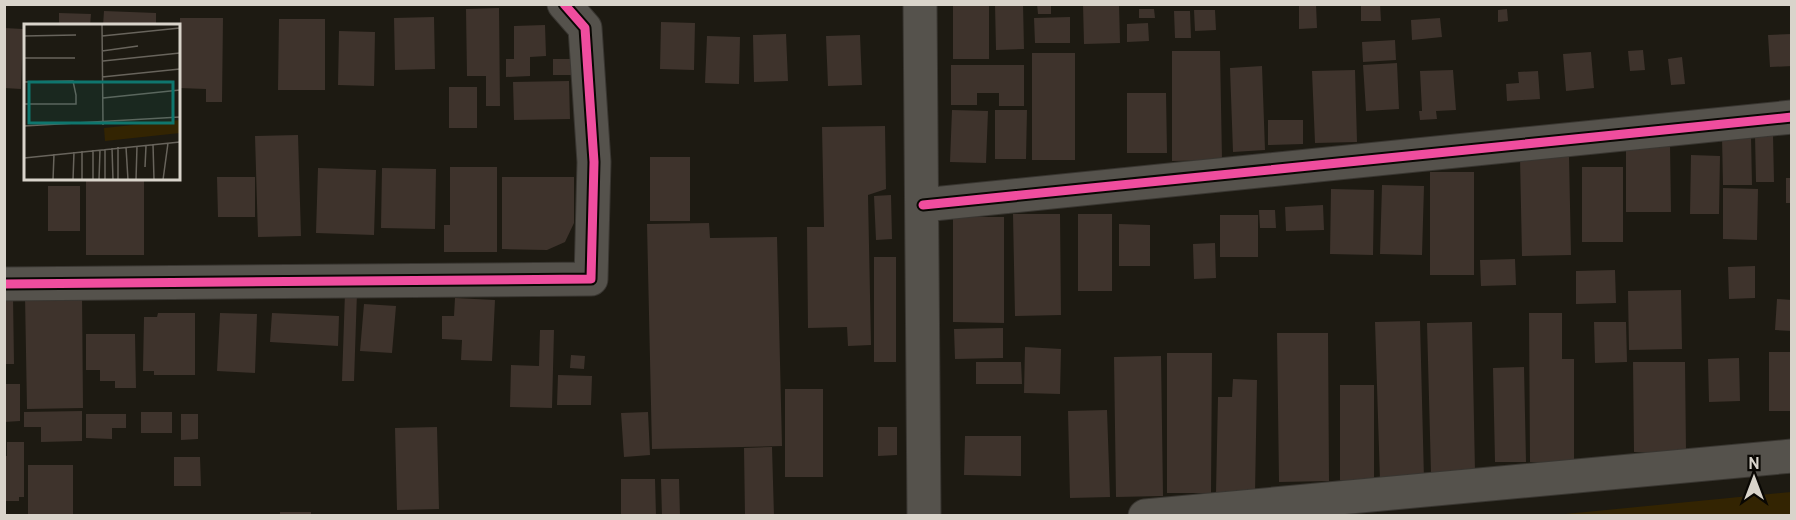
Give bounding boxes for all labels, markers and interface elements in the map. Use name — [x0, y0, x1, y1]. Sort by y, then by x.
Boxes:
inset map — [24, 24, 180, 180]
north arrow — [1724, 448, 1784, 508]
text: N — [1748, 455, 1760, 475]

